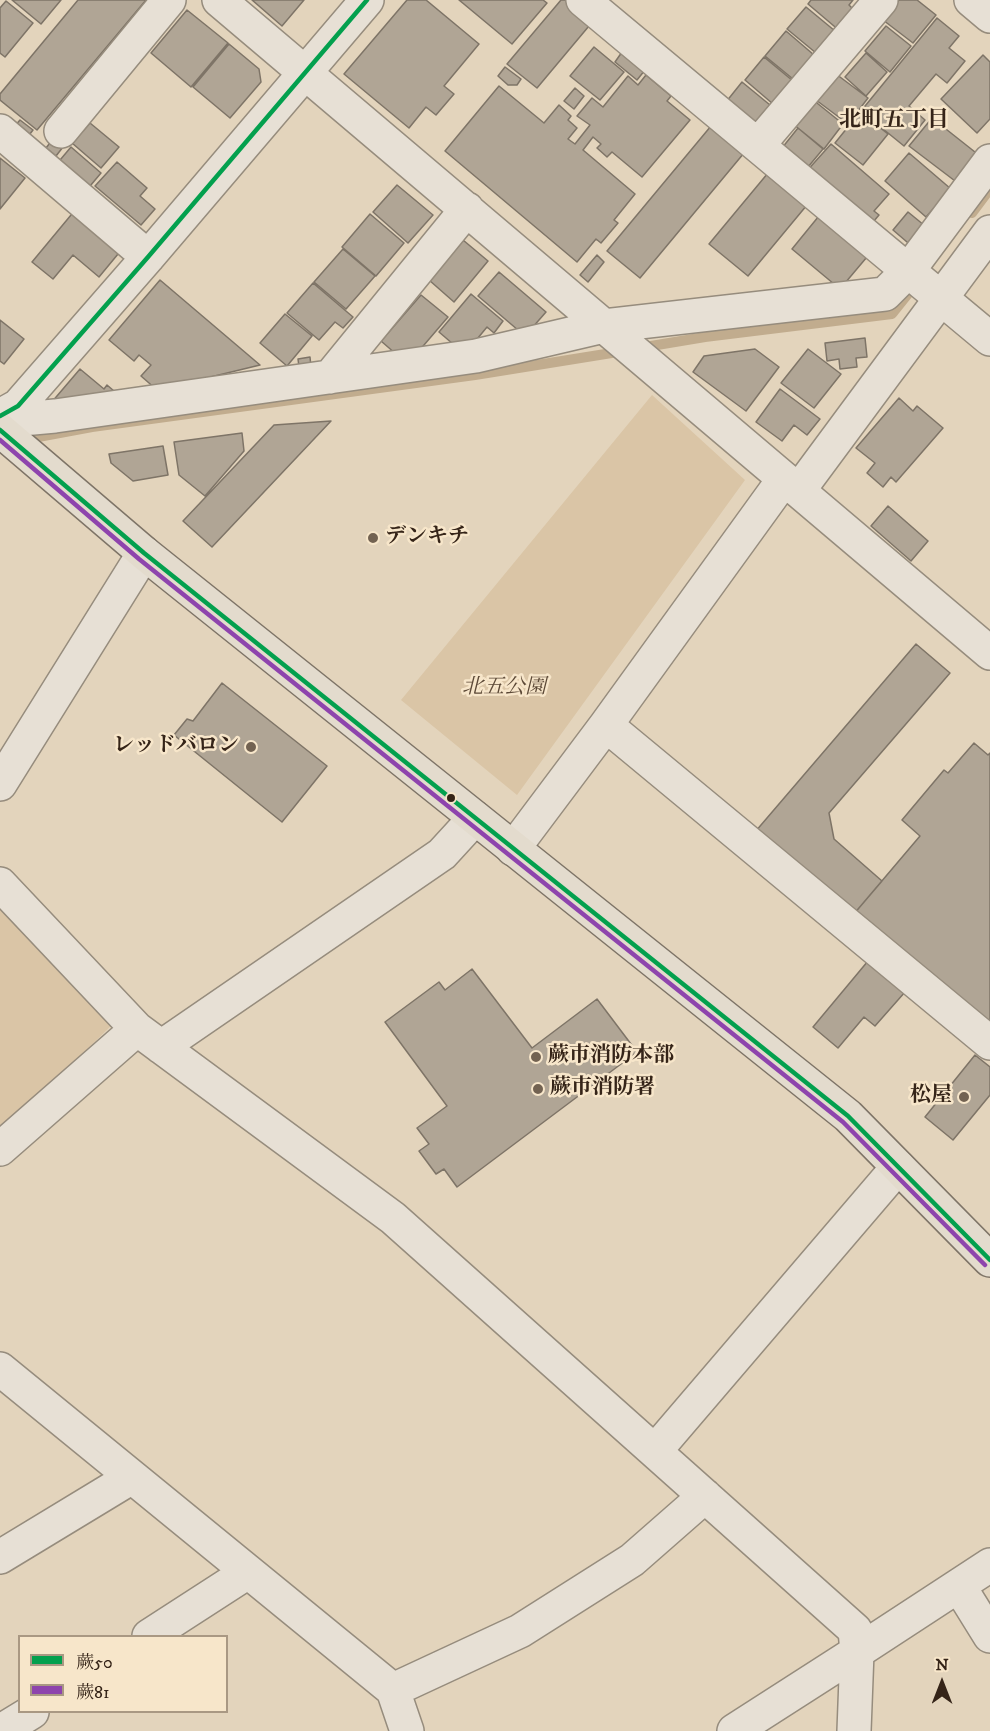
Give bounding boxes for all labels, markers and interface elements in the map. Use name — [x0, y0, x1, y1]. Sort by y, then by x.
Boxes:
district label: 北町五丁目 — [839, 108, 949, 134]
place label: デンキチ — [385, 525, 469, 551]
marker: デンキチ — [366, 531, 380, 545]
park label: 北五公園 — [462, 676, 546, 702]
place label: レッドバロン — [113, 734, 239, 760]
marker: レッドバロン — [244, 740, 258, 754]
unlabelled marker — [445, 792, 457, 804]
place label: 蕨市消防本部 — [548, 1044, 674, 1070]
marker: 蕨市消防本部 — [529, 1050, 543, 1064]
place label: 蕨市消防署 — [550, 1076, 655, 1102]
marker: 蕨市消防署 — [531, 1082, 545, 1096]
place label: 松屋 — [910, 1084, 952, 1110]
marker: 松屋 — [957, 1090, 971, 1104]
legend — [18, 1635, 228, 1713]
text: 蕨50 — [76, 1652, 113, 1674]
north arrow — [912, 1653, 972, 1713]
text: N — [935, 1655, 949, 1675]
text: 蕨81 — [76, 1682, 110, 1704]

